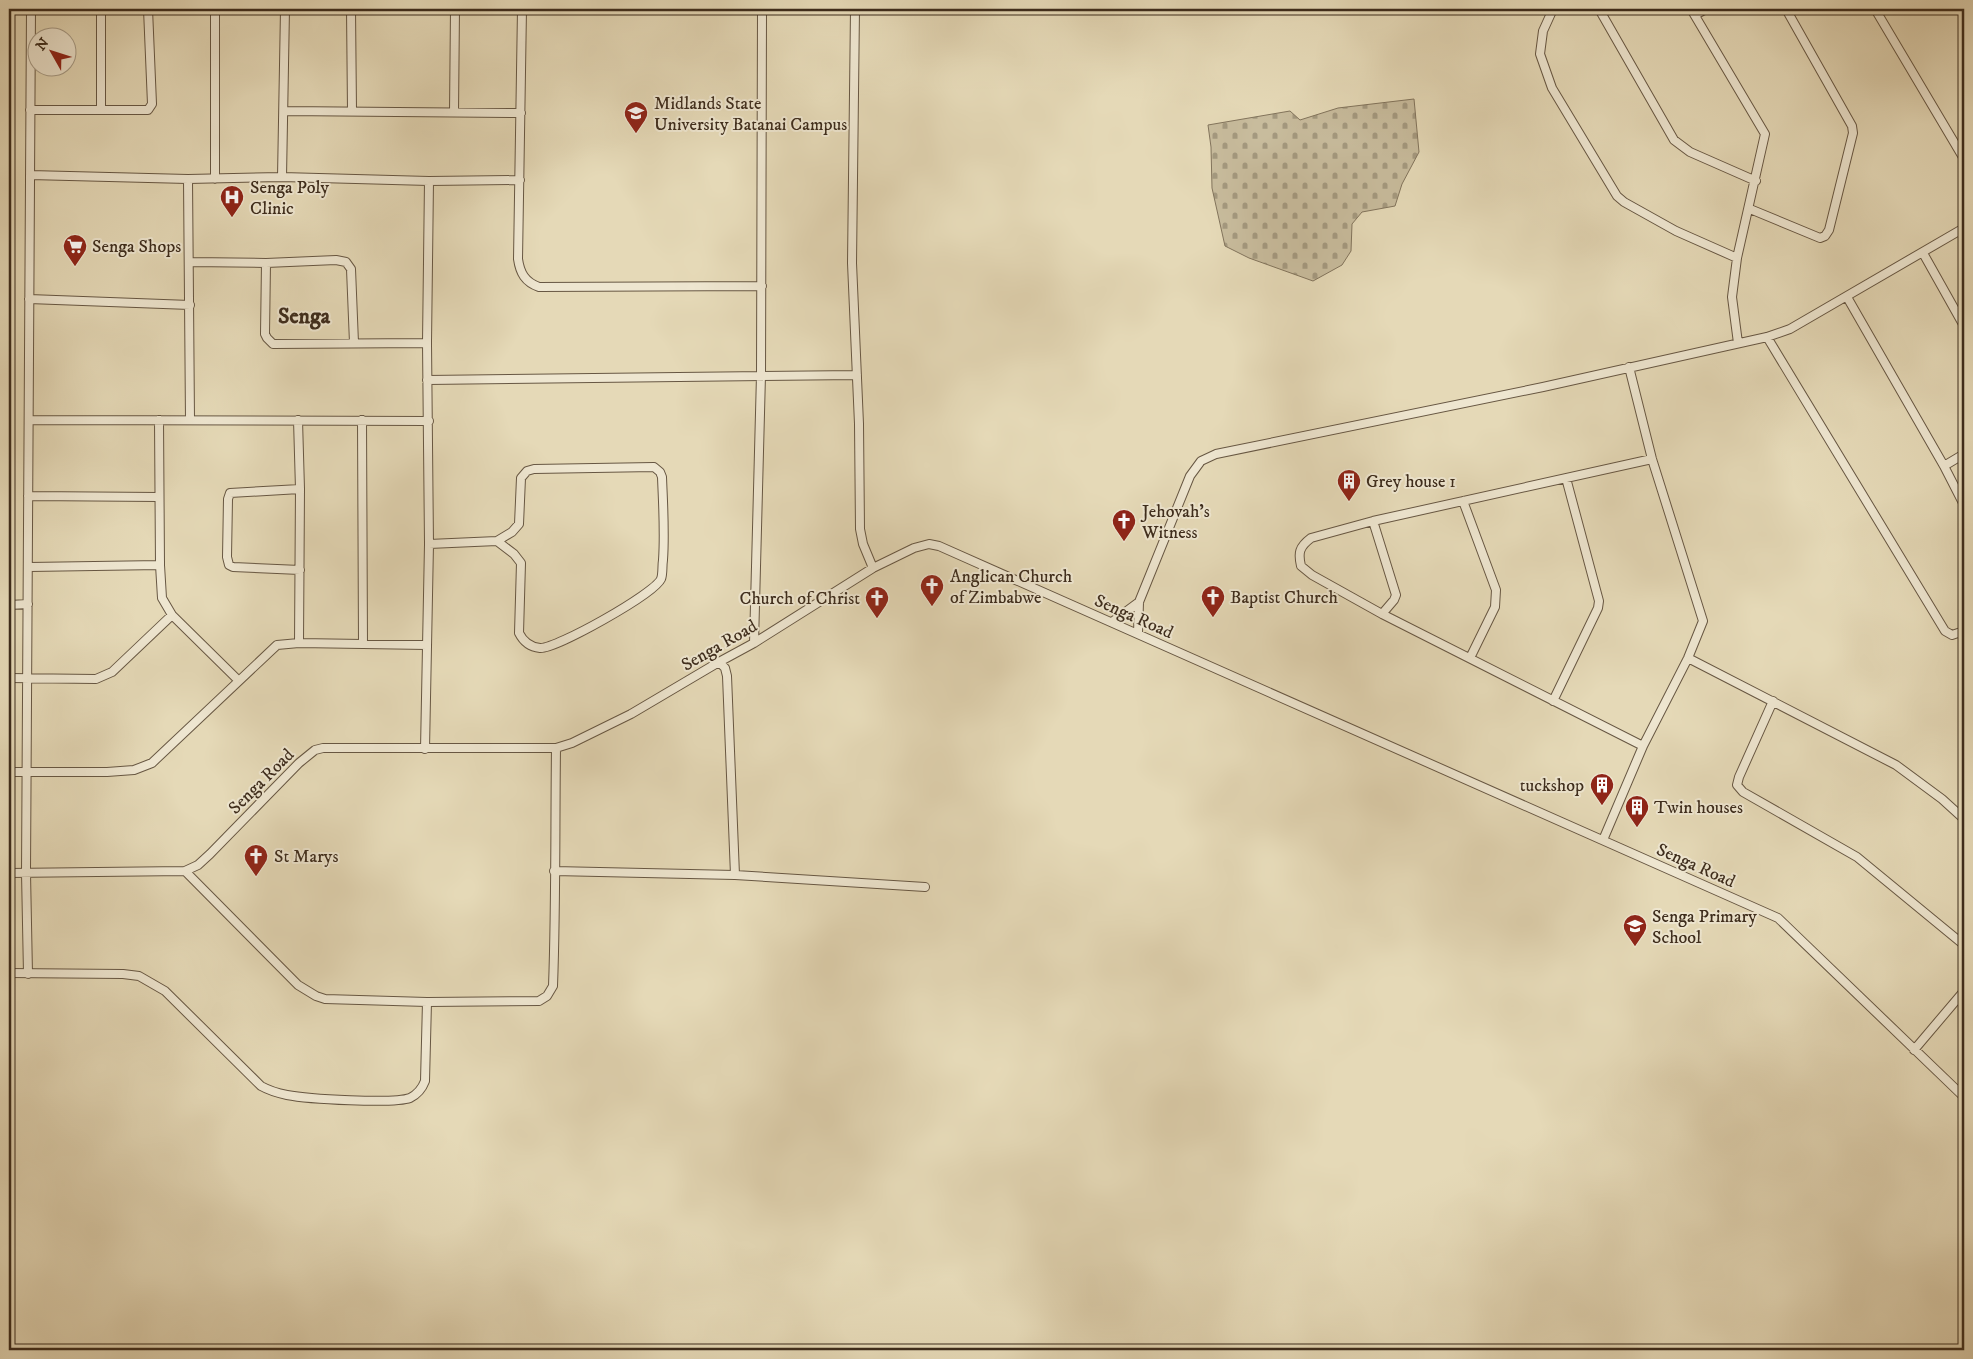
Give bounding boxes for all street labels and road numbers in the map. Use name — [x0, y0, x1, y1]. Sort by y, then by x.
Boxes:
street label: Senga Road — [1091, 590, 1176, 644]
street label: Senga Road — [678, 615, 761, 676]
street label: Senga Road — [224, 744, 299, 819]
street label: Senga Road — [1653, 839, 1738, 893]

